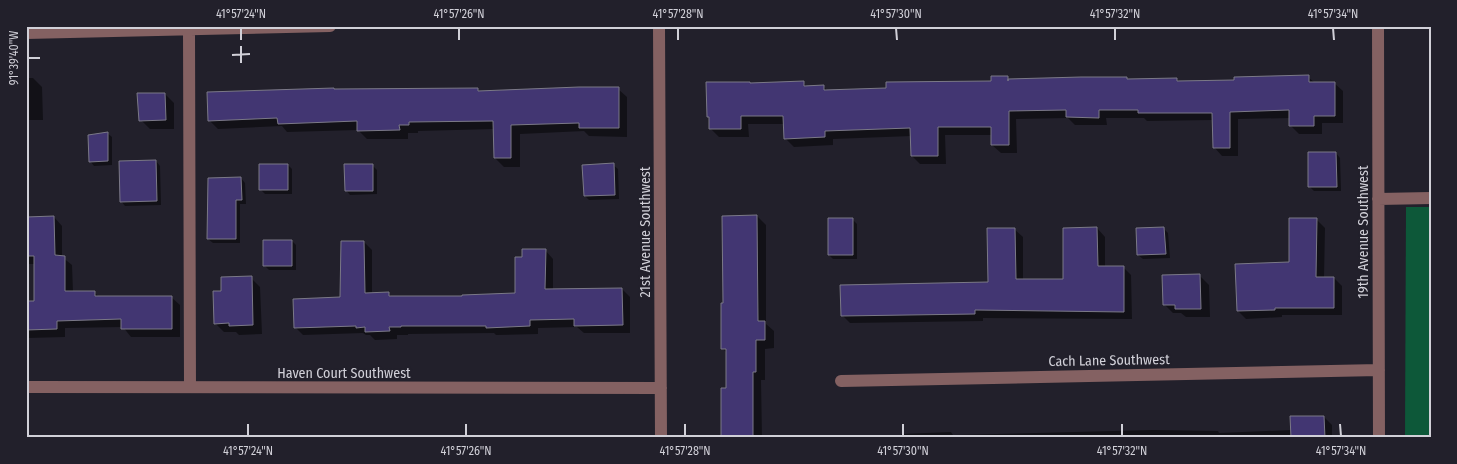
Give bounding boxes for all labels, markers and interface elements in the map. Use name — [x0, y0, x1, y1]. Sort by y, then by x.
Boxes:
text: 41°57'24"N — [216, 7, 266, 21]
text: 41°57'26"N — [434, 7, 484, 21]
text: 41°57'28"N — [652, 7, 704, 21]
text: 41°57'30"N — [870, 7, 922, 21]
text: 41°57'32"N — [1090, 7, 1140, 21]
text: 41°57'34"N — [1308, 7, 1358, 21]
text: 91°39'40"W — [7, 31, 21, 85]
street label: 19th Avenue Southwest — [1355, 165, 1372, 299]
street label: 21st Avenue Southwest — [637, 166, 654, 297]
street label: Cach Lane Southwest — [1048, 351, 1170, 370]
street label: Haven Court Southwest — [277, 365, 411, 382]
text: 41°57'24"N — [223, 444, 273, 458]
text: 41°57'26"N — [441, 444, 491, 458]
text: 41°57'28"N — [659, 444, 711, 458]
text: 41°57'30"N — [877, 444, 929, 458]
text: 41°57'32"N — [1097, 444, 1147, 458]
text: 41°57'34"N — [1316, 444, 1366, 458]

